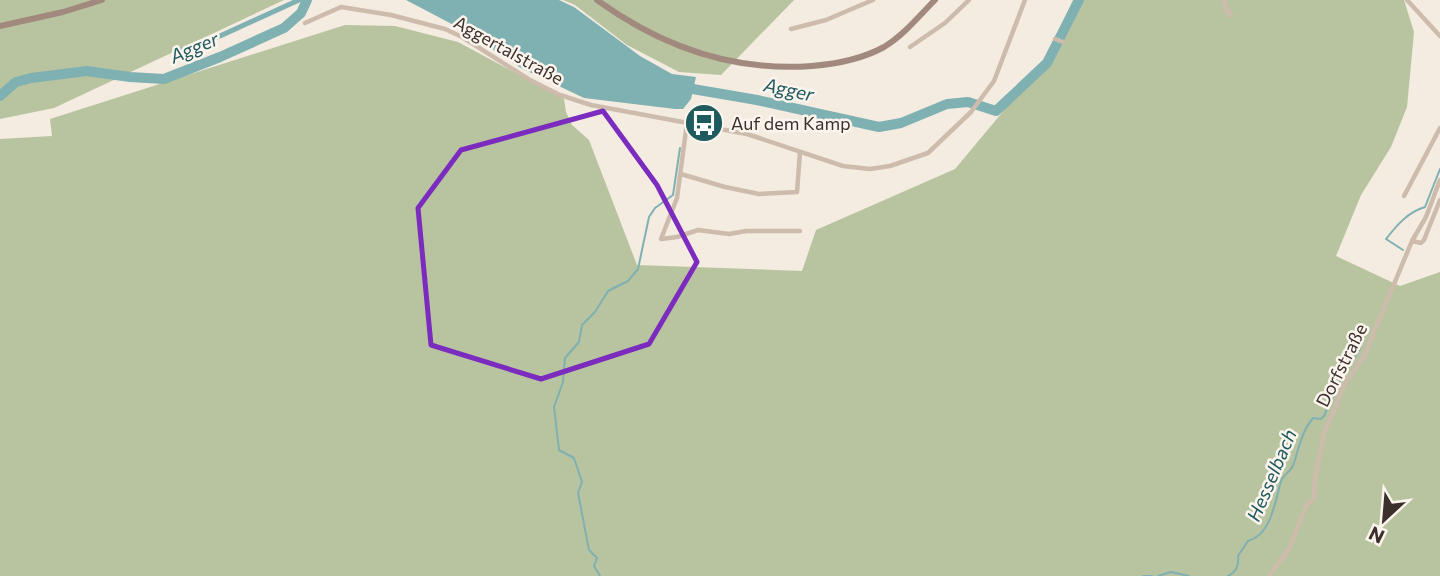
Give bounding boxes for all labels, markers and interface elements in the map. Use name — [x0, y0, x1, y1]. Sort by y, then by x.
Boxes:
street label: Aggertalstraße — [450, 11, 568, 89]
water label: Agger — [165, 26, 223, 68]
water label: Agger — [761, 72, 818, 106]
bus stop icon: Auf dem Kamp — [683, 102, 725, 144]
place label: Auf dem Kamp — [731, 112, 851, 134]
street label: Dorfstraße — [1311, 320, 1371, 410]
water label: Hesselbach — [1241, 425, 1301, 525]
north arrow — [1349, 485, 1419, 555]
text: N — [1365, 522, 1388, 549]

